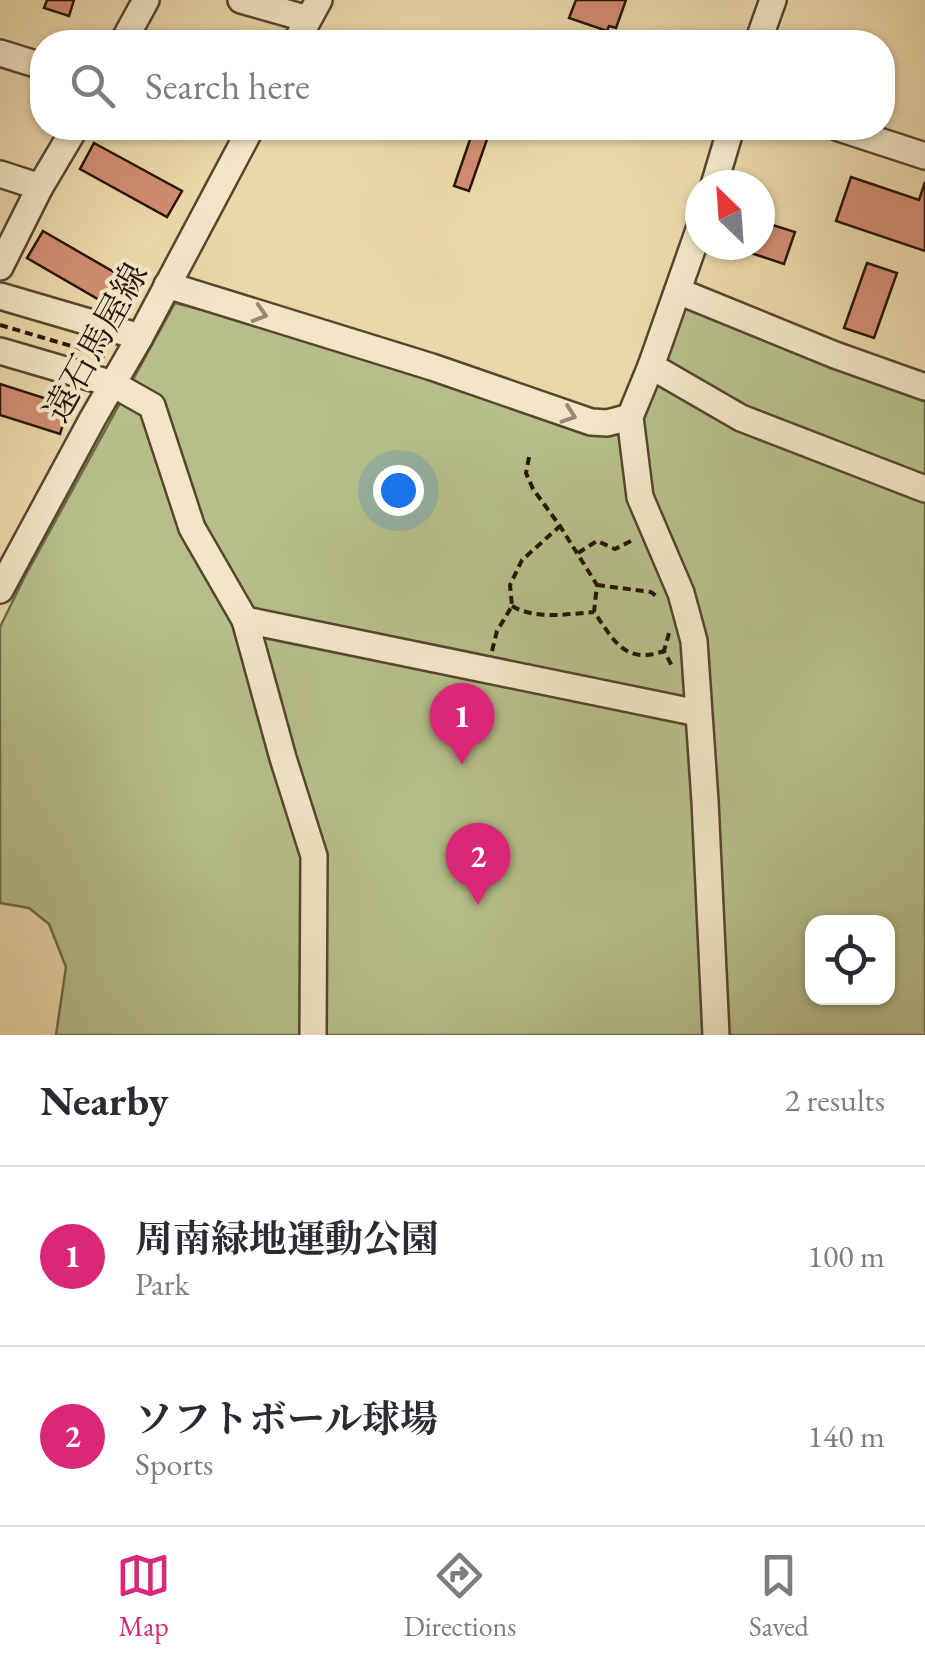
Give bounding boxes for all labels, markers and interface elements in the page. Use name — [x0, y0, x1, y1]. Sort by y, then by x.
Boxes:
search box — [30, 30, 895, 140]
icon: search — [65, 58, 120, 113]
text: Search here — [145, 61, 310, 110]
north arrow — [685, 170, 775, 260]
street label: 遠石馬屋線 — [33, 255, 157, 429]
one-way arrow — [251, 302, 268, 323]
one-way arrow — [559, 403, 576, 424]
your location — [373, 465, 424, 516]
pin: 1 — [430, 682, 494, 765]
pin: 2 — [446, 822, 510, 905]
map controls — [805, 915, 895, 1005]
button: locate — [805, 915, 895, 1005]
text: Nearby — [40, 1073, 169, 1128]
text: 2 results — [785, 1079, 885, 1121]
text: 周南緑地運動公園 — [135, 1214, 439, 1263]
text: 1 — [64, 1235, 81, 1277]
text: 100 m — [808, 1235, 885, 1277]
text: Park — [135, 1263, 190, 1305]
text: ソフトボール球場 — [135, 1394, 438, 1443]
text: 2 — [64, 1415, 81, 1457]
text: 140 m — [808, 1415, 885, 1457]
text: Sports — [135, 1443, 213, 1485]
tab: Map — [116, 1548, 171, 1644]
tab: Directions — [404, 1548, 516, 1644]
tab: Saved — [749, 1548, 809, 1644]

